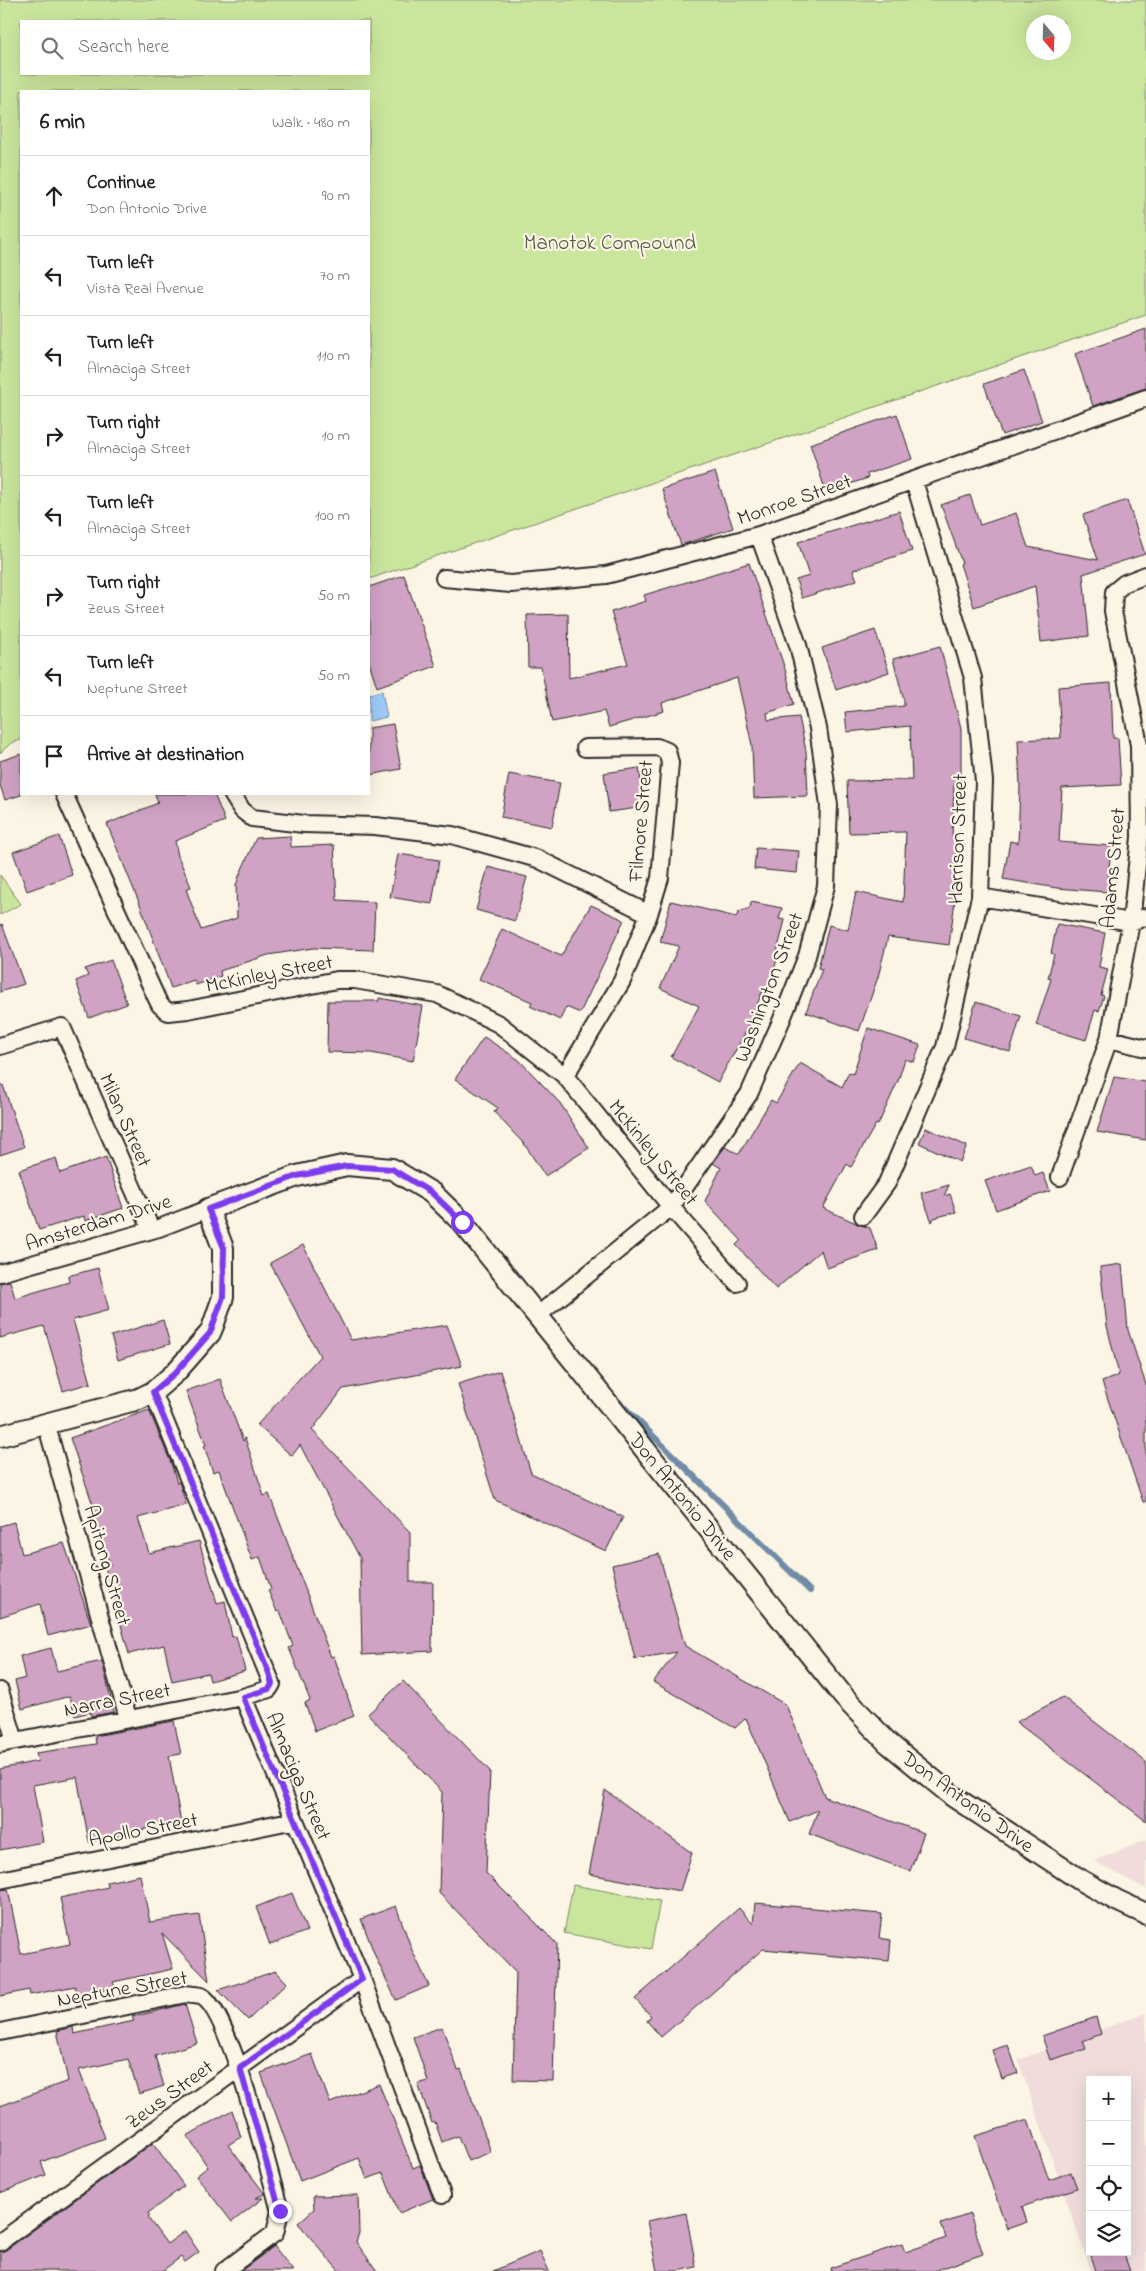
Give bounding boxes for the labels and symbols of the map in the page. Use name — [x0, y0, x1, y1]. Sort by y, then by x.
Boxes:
north arrow — [1026, 15, 1071, 60]
park label: Manotok Compound — [524, 229, 696, 259]
street label: Monroe Street — [733, 467, 856, 534]
street label: Filmore Street — [622, 759, 662, 884]
street label: Harrison Street — [942, 773, 976, 905]
street label: Adams Street — [1094, 806, 1134, 930]
street label: Washington Street — [727, 908, 814, 1068]
street label: McKinley Street — [203, 948, 336, 1004]
street label: Milan Street — [90, 1069, 158, 1173]
street label: McKinley Street — [599, 1094, 705, 1214]
street label: Amsterdam Drive — [22, 1187, 176, 1260]
route start — [451, 1211, 474, 1234]
street label: Don Antonio Drive — [620, 1426, 743, 1568]
street label: Apitong Street — [73, 1502, 138, 1630]
street label: Narra Street — [61, 1676, 173, 1726]
street label: Almaciga Street — [255, 1708, 338, 1846]
street label: Don Antonio Drive — [894, 1744, 1040, 1861]
street label: Apollo Street — [86, 1806, 201, 1856]
street label: Neptune Street — [55, 1964, 190, 2016]
street label: Zeus Street — [120, 2053, 220, 2138]
route end — [269, 2200, 292, 2223]

